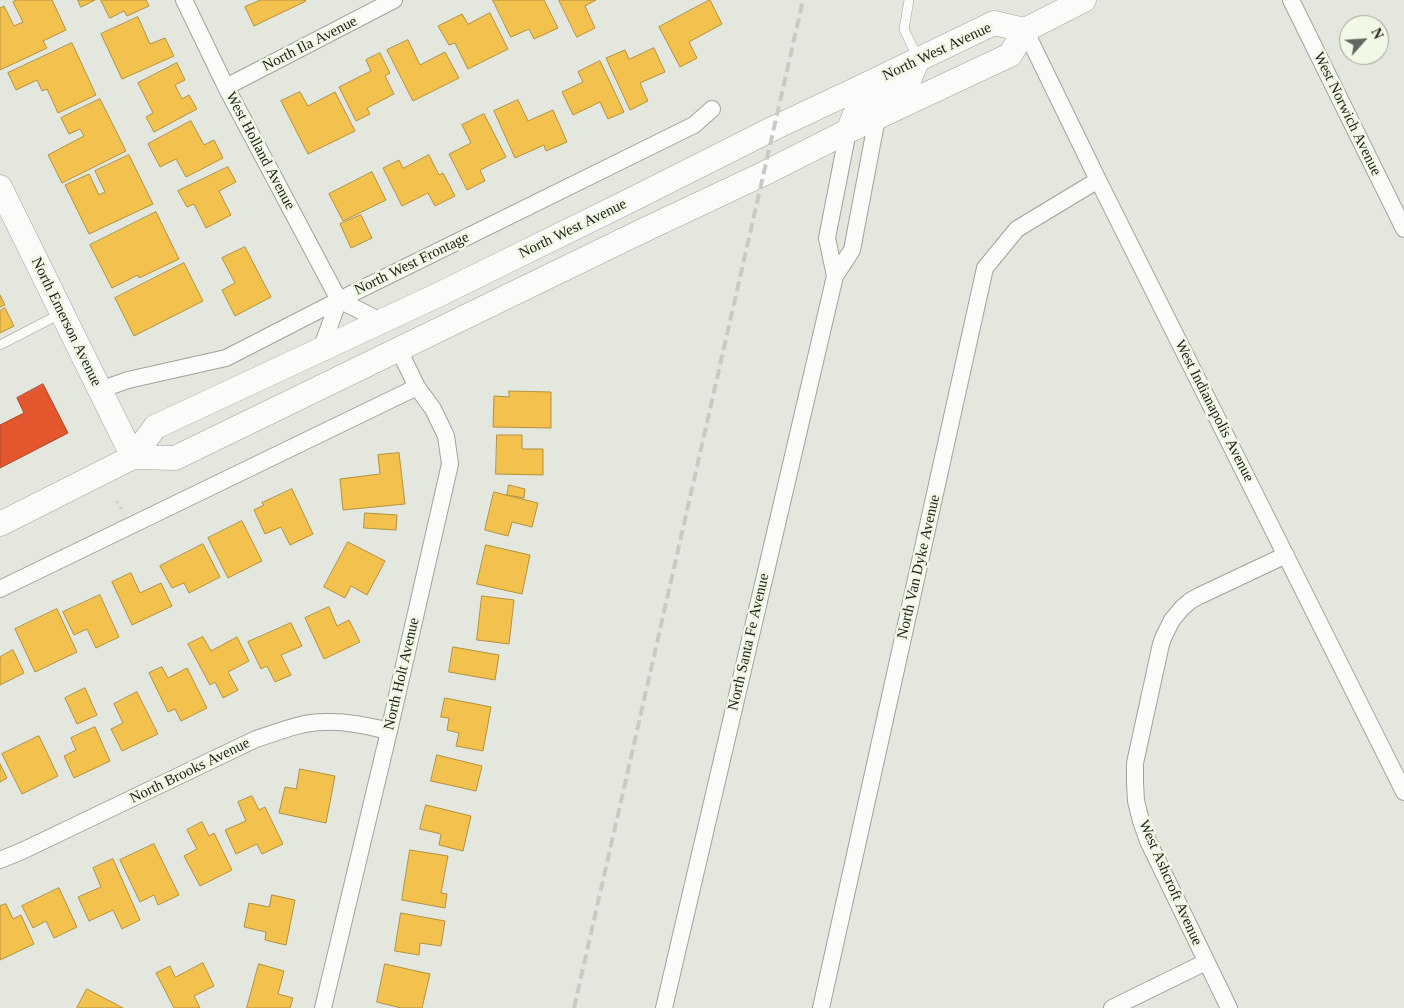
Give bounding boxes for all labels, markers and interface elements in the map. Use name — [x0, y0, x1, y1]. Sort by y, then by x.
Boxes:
street label: North Ila Avenue — [260, 12, 360, 76]
north arrow — [1339, 15, 1389, 65]
street label: North West Avenue — [880, 19, 994, 85]
text: N — [1368, 26, 1386, 41]
street label: West Norwich Avenue — [1309, 49, 1385, 179]
street label: West Holland Avenue — [221, 89, 299, 213]
street label: North West Avenue — [516, 195, 630, 263]
street label: North West Frontage — [352, 228, 472, 300]
street label: North Emerson Avenue — [27, 255, 105, 389]
street label: West Indianapolis Avenue — [1170, 337, 1258, 485]
street label: North Van Dyke Avenue — [894, 493, 944, 641]
street label: North Santa Fe Avenue — [724, 572, 774, 712]
street label: North Holt Avenue — [380, 616, 424, 732]
street label: North Brooks Avenue — [127, 734, 253, 808]
street label: West Ashcroft Avenue — [1134, 818, 1206, 948]

